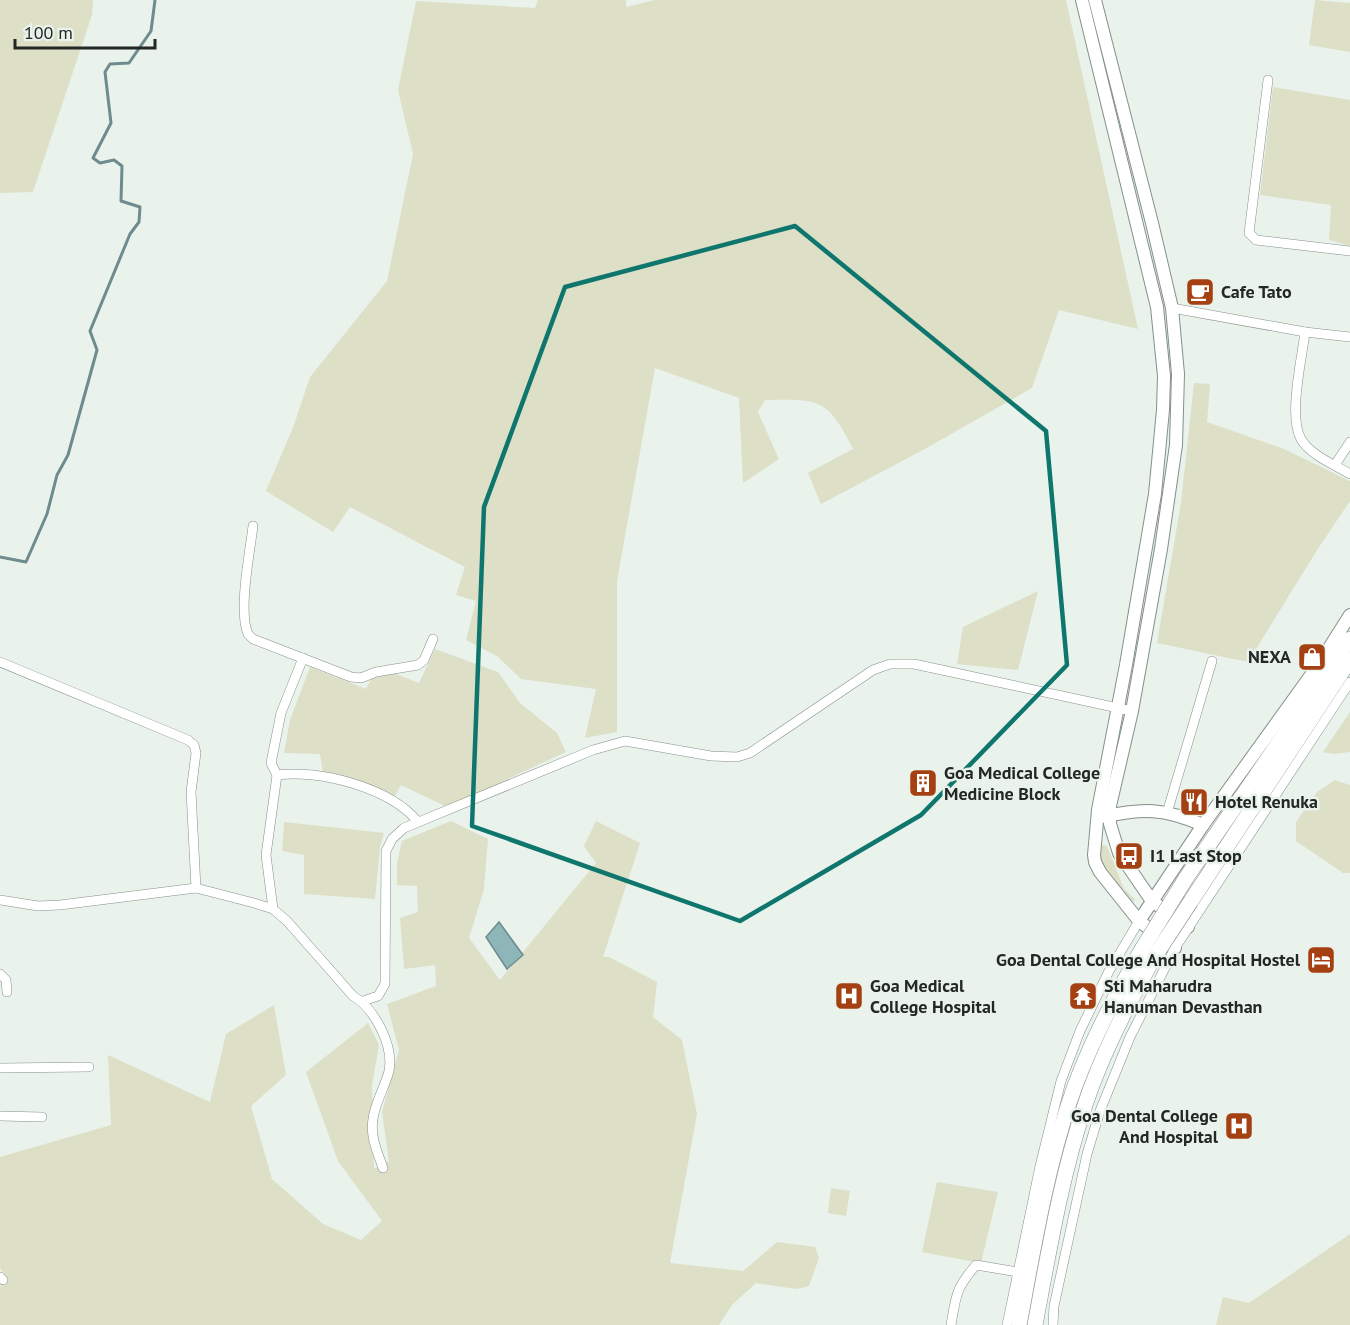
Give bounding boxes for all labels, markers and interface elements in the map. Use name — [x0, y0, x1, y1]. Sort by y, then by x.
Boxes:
scale bar — [15, 12, 154, 50]
text: 100 m — [24, 21, 73, 44]
cafe icon: Cafe Tato — [1184, 276, 1216, 308]
place label: Cafe Tato — [1221, 280, 1292, 303]
shop icon: NEXA — [1296, 641, 1328, 673]
place label: NEXA — [1248, 645, 1291, 668]
place label: Goa Medical College Medicine Block — [944, 761, 1100, 805]
building icon: Goa Medical College Medicine Block — [907, 767, 939, 799]
restaurant icon: Hotel Renuka — [1178, 786, 1210, 818]
place label: Hotel Renuka — [1215, 790, 1318, 813]
bus stop icon: I1 Last Stop — [1113, 840, 1145, 872]
place label: I1 Last Stop — [1150, 844, 1242, 867]
hotel icon: Goa Dental College And Hospital Hostel — [1305, 944, 1337, 976]
place label: Goa Dental College And Hospital Hostel — [996, 948, 1301, 971]
place label: Goa Medical College Hospital — [870, 974, 997, 1018]
place label: Sti Maharudra Hanuman Devasthan — [1104, 974, 1262, 1018]
hospital icon: Goa Medical College Hospital — [833, 980, 865, 1012]
temple icon: Sti Maharudra Hanuman Devasthan — [1067, 980, 1099, 1012]
place label: Goa Dental College And Hospital — [1071, 1104, 1219, 1148]
hospital icon: Goa Dental College And Hospital — [1223, 1110, 1255, 1142]

